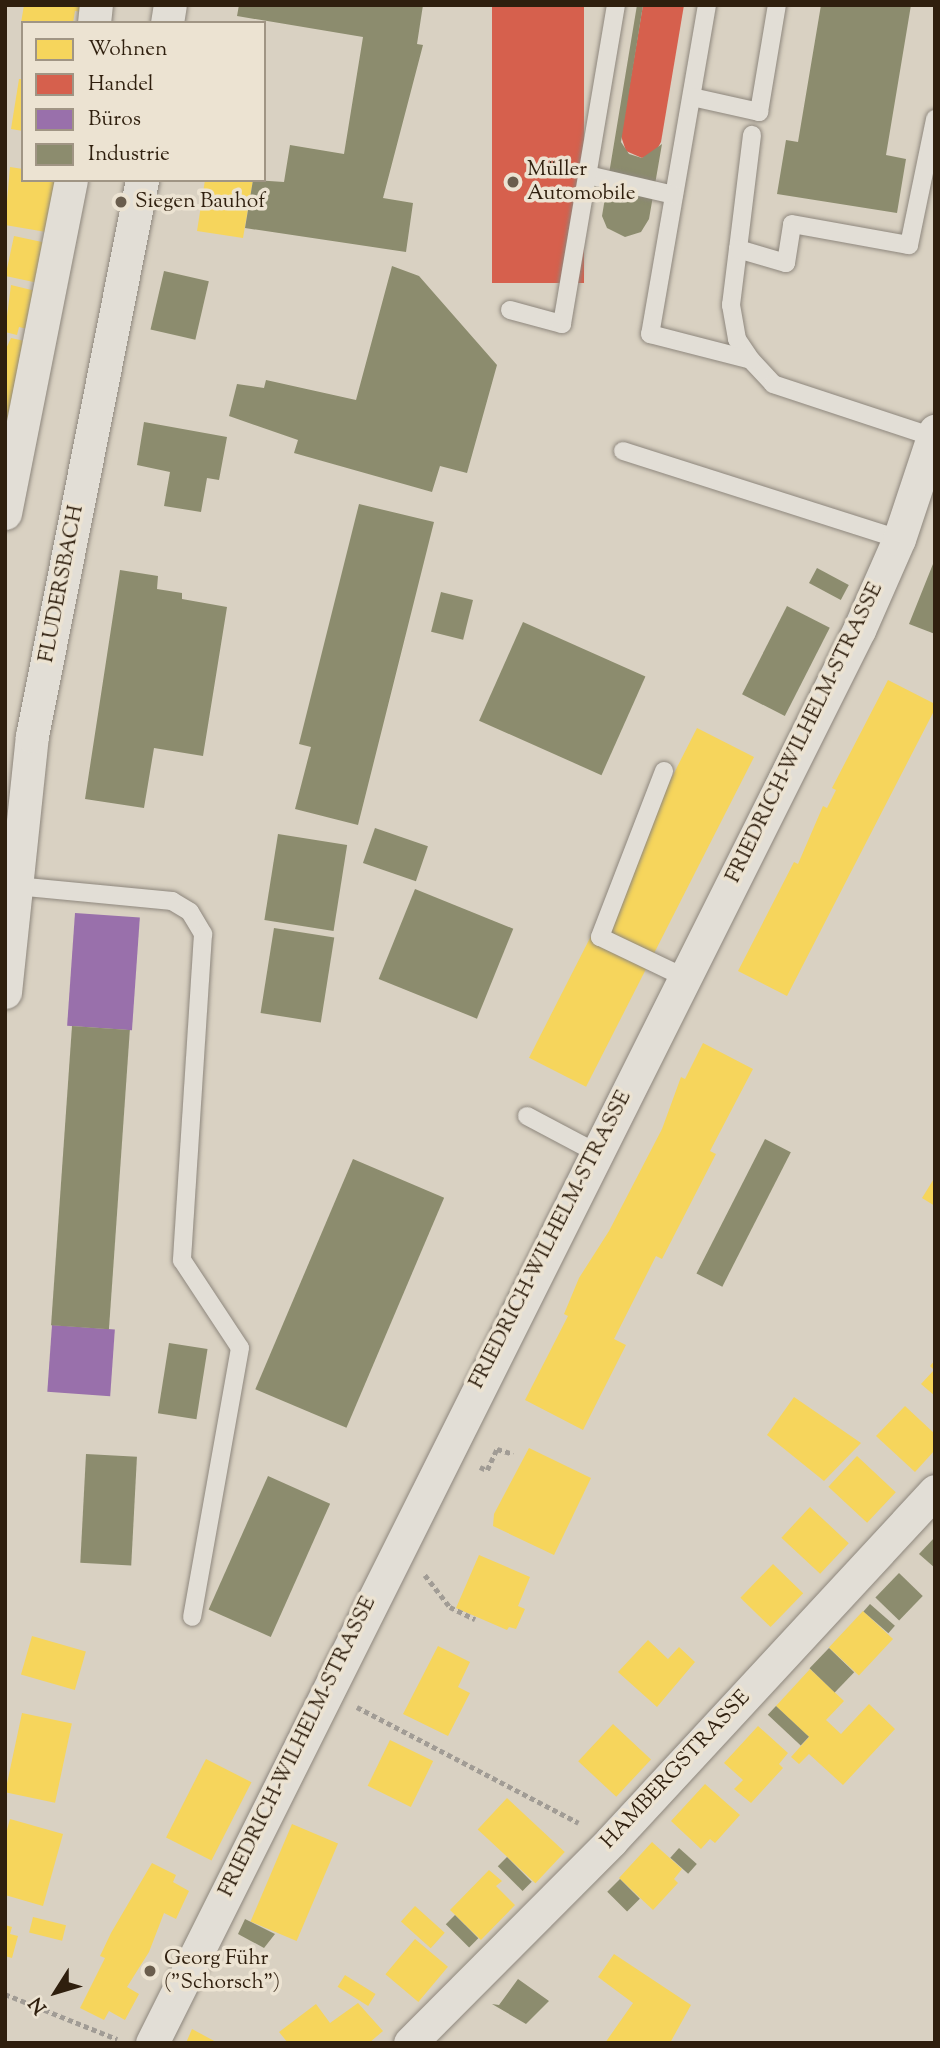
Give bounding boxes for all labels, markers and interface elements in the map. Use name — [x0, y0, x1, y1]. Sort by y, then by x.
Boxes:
legend — [21, 21, 266, 182]
text: Wohnen — [88, 35, 167, 65]
text: Handel — [88, 70, 154, 100]
text: Büros — [88, 105, 141, 135]
text: Industrie — [88, 140, 170, 170]
place label: Müller Automobile — [527, 157, 635, 207]
marker: Müller Automobile — [505, 174, 521, 190]
place label: Siegen Bauhof — [135, 189, 266, 215]
marker: Siegen Bauhof — [113, 194, 129, 210]
street label: FLUDERSBACH — [34, 503, 90, 665]
street label: FRIEDRICH-WILHELM-STRASSE — [721, 579, 889, 887]
street label: FRIEDRICH-WILHELM-STRASSE — [465, 1087, 637, 1393]
street label: FRIEDRICH-WILHELM-STRASSE — [214, 1593, 382, 1901]
street label: HAMBERGSTRASSE — [596, 1686, 756, 1854]
place label: Georg Führ ("Schorsch") — [164, 1946, 280, 1996]
north arrow — [21, 1957, 91, 2027]
marker: Georg Führ ("Schorsch") — [142, 1963, 158, 1979]
text: N — [23, 1991, 54, 2019]

